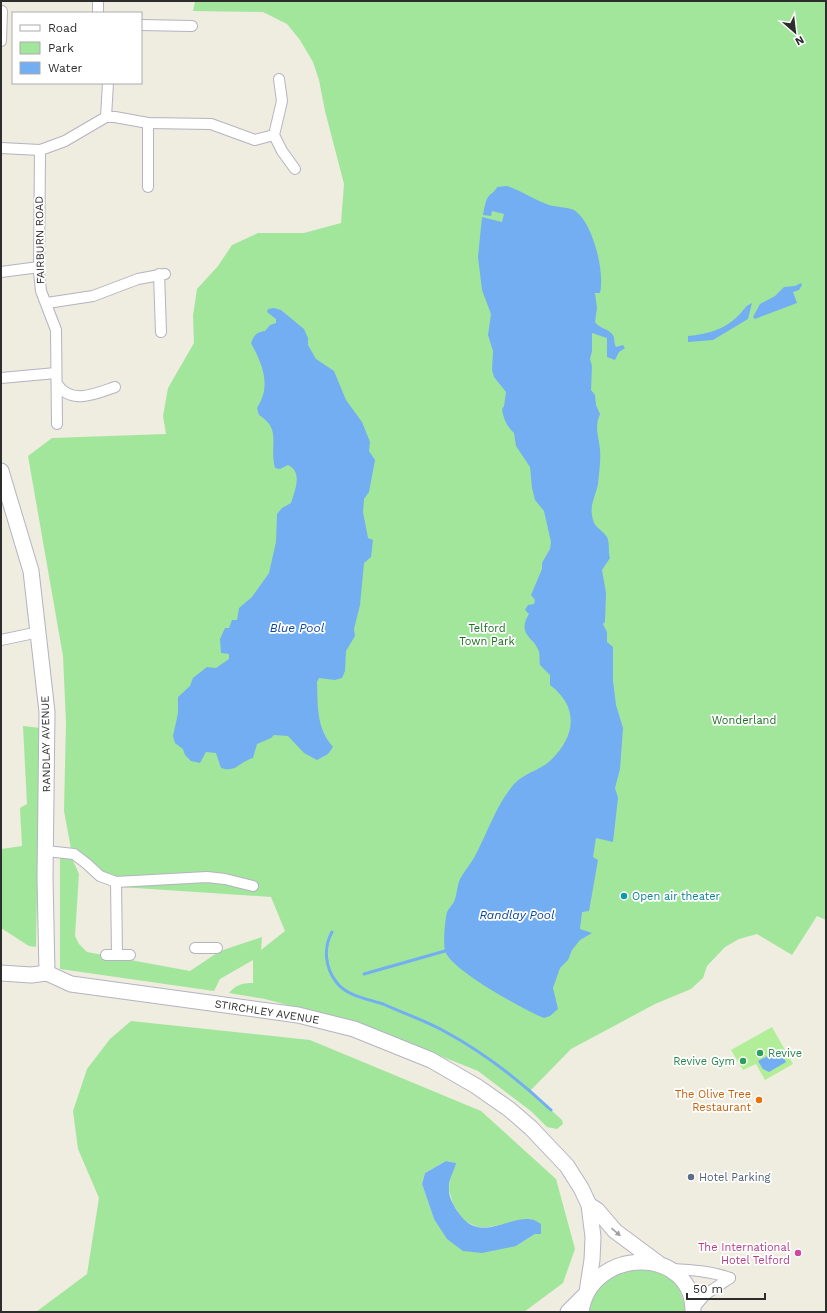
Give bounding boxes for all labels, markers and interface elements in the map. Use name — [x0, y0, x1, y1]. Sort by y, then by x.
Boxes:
legend — [12, 12, 142, 84]
north arrow — [775, 12, 815, 52]
text: Road — [48, 21, 77, 35]
text: N — [793, 33, 806, 48]
text: Park — [48, 41, 74, 55]
text: Water — [48, 61, 83, 75]
street label: FAIRBURN ROAD — [33, 196, 47, 284]
water label: Blue Pool — [270, 621, 325, 635]
park label: Telford Town Park — [459, 622, 515, 648]
street label: RANDLAY AVENUE — [39, 696, 53, 792]
park label: Wonderland — [712, 714, 776, 727]
place label: Open air theater — [632, 890, 721, 903]
marker: Open air theater — [619, 891, 629, 901]
water label: Randlay Pool — [479, 908, 555, 922]
street label: STIRCHLEY AVENUE — [214, 997, 320, 1027]
place label: Revive — [768, 1047, 802, 1060]
marker: Revive — [755, 1048, 765, 1058]
place label: Revive Gym — [673, 1055, 735, 1068]
marker: Revive Gym — [738, 1056, 748, 1066]
place label: The Olive Tree Restaurant — [675, 1088, 751, 1114]
marker: The Olive Tree Restaurant — [754, 1095, 764, 1105]
place label: Hotel Parking — [699, 1171, 771, 1184]
marker: Hotel Parking — [686, 1172, 696, 1182]
one-way arrow — [611, 1228, 622, 1237]
place label: The International Hotel Telford — [698, 1241, 791, 1267]
marker: The International Hotel Telford — [793, 1248, 803, 1258]
scale bar — [687, 1275, 765, 1301]
text: 50 m — [693, 1282, 723, 1296]

